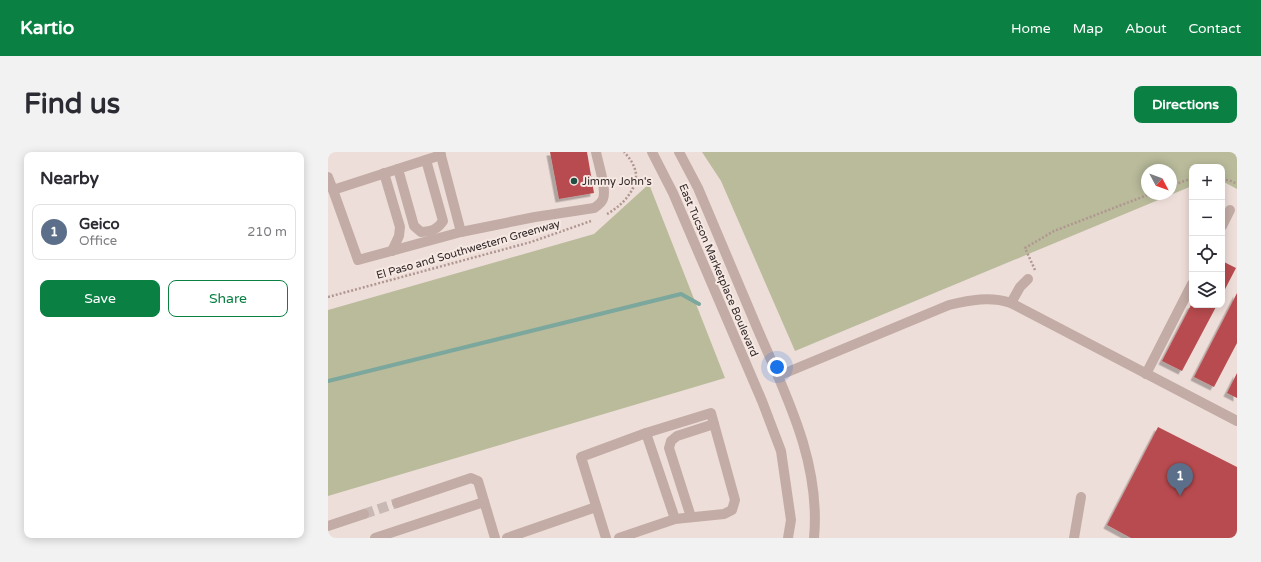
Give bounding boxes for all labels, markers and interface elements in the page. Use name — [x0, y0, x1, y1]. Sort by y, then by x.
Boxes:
text: Kartio — [20, 17, 74, 39]
text: Home — [1011, 20, 1051, 37]
text: Map — [1073, 20, 1103, 37]
text: About — [1125, 20, 1167, 37]
text: Contact — [1189, 20, 1241, 37]
button: Directions — [1134, 86, 1237, 123]
text: Find us — [24, 87, 120, 121]
north arrow — [1141, 164, 1177, 200]
map controls — [1189, 164, 1225, 308]
button: + — [1189, 164, 1225, 200]
text: Nearby — [40, 168, 99, 189]
place label: Jimmy John's — [582, 175, 652, 188]
marker: Jimmy John's — [569, 176, 579, 186]
street label: East Tucson Marketplace Boulevard — [676, 182, 761, 359]
button: − — [1189, 200, 1225, 236]
text: Geico — [79, 215, 120, 233]
street label: El Paso and Southwestern Greenway — [375, 217, 562, 282]
text: 1 — [50, 224, 58, 240]
text: 210 m — [247, 224, 287, 240]
text: Office — [79, 233, 117, 249]
button: locate — [1189, 236, 1225, 272]
button: layers — [1189, 272, 1225, 308]
button: Save — [40, 280, 160, 317]
button: Share — [168, 280, 288, 317]
your location — [767, 357, 787, 377]
pin: 1 — [1167, 463, 1193, 496]

